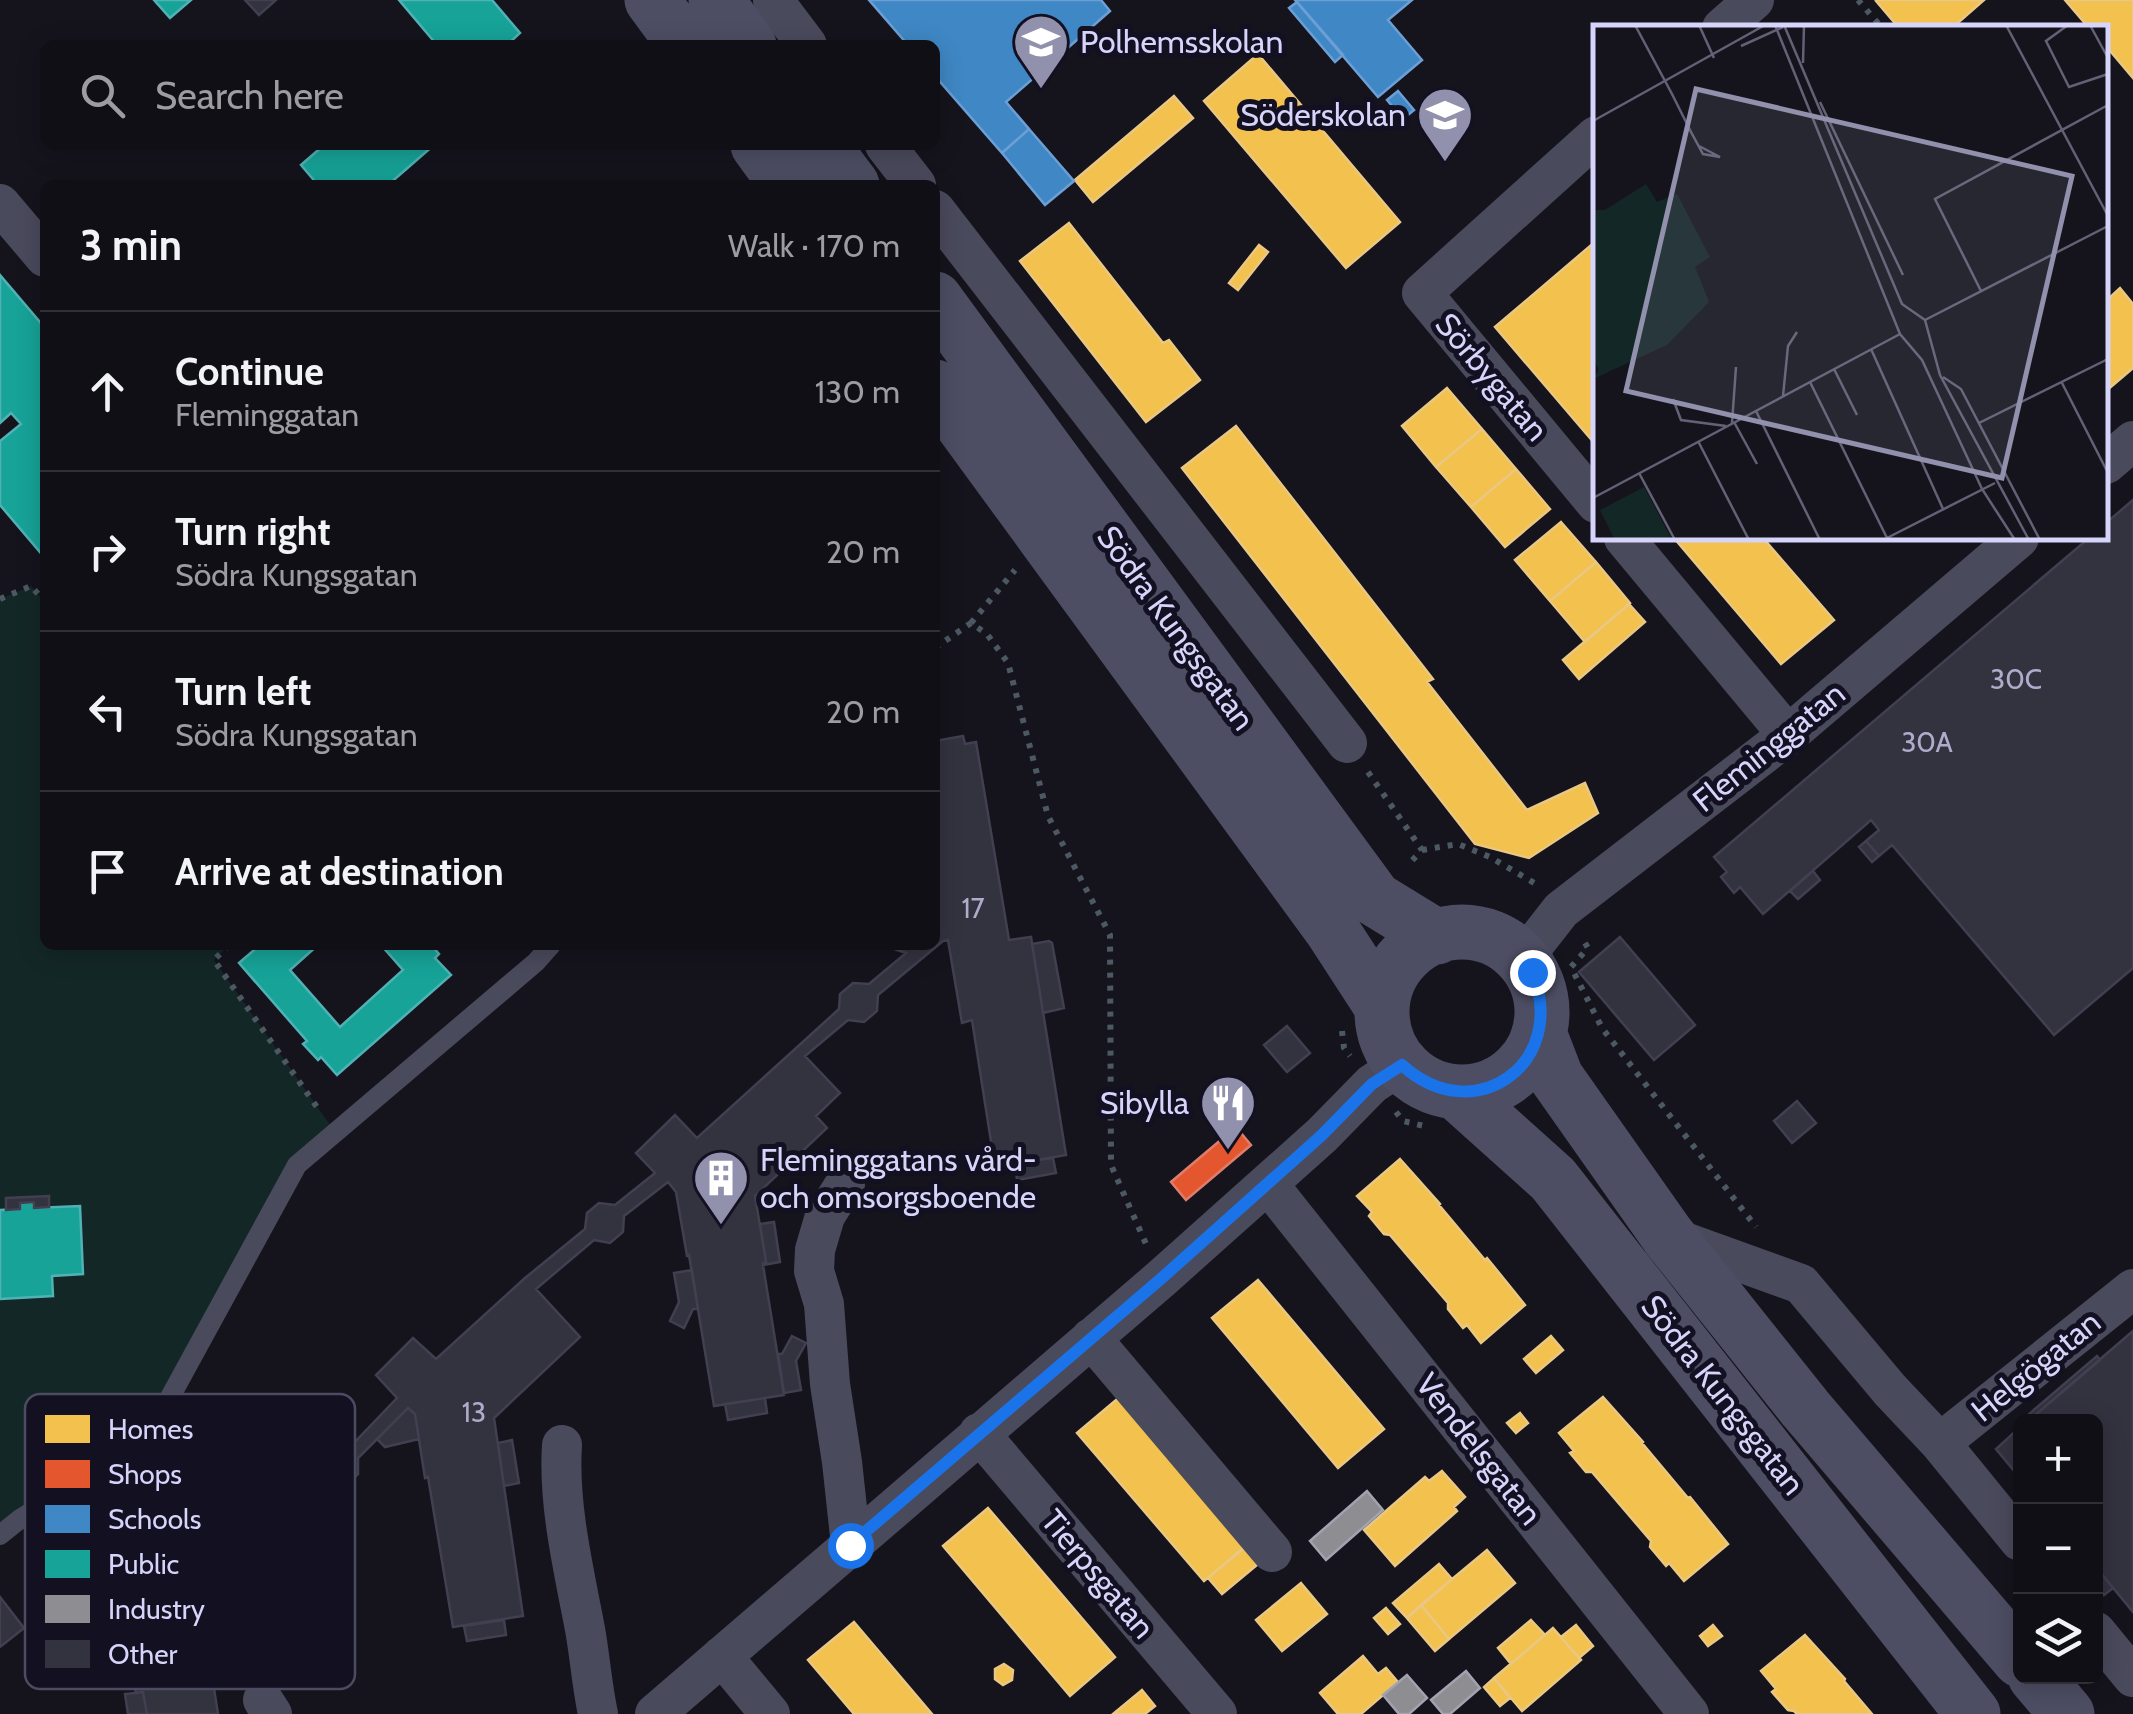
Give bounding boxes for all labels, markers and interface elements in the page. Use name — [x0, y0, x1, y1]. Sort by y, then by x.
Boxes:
school or university icon: Polhemsskolan — [1011, 12, 1071, 91]
place label: Polhemsskolan — [1080, 22, 1283, 61]
inset map — [1593, 25, 2108, 540]
search box — [40, 40, 940, 150]
icon: search — [75, 68, 130, 123]
text: Search here — [155, 72, 344, 119]
school or university icon: Söderskolan — [1415, 85, 1475, 164]
place label: Söderskolan — [1240, 95, 1406, 134]
text: 3 min — [80, 219, 182, 271]
text: Walk · 170 m — [728, 226, 900, 265]
street label: Sörbygatan — [1428, 305, 1557, 449]
text: Continue — [175, 348, 324, 395]
icon: ahead — [80, 364, 135, 419]
text: 130 m — [815, 372, 900, 411]
text: Fleminggatan — [175, 395, 359, 434]
text: Turn right — [175, 508, 331, 555]
street label: Södra Kungsgatan — [1089, 518, 1264, 737]
icon: right — [80, 524, 135, 579]
text: 20 m — [826, 532, 900, 571]
text: Södra Kungsgatan — [175, 555, 418, 594]
house number: 30C — [1990, 662, 2042, 696]
text: Turn left — [175, 668, 311, 715]
street label: Fleminggatan — [1685, 673, 1853, 820]
icon: left — [80, 684, 135, 739]
text: 20 m — [826, 692, 900, 731]
text: Södra Kungsgatan — [175, 715, 418, 754]
house number: 30A — [1901, 725, 1954, 759]
icon: arrive — [80, 844, 135, 899]
text: Arrive at destination — [175, 848, 504, 895]
house number: 17 — [961, 891, 985, 925]
route end — [1510, 950, 1556, 996]
restaurant icon: Sibylla — [1198, 1073, 1258, 1152]
place label: Sibylla — [1100, 1083, 1190, 1122]
place label: Fleminggatans vård- och omsorgsboende — [760, 1140, 1037, 1216]
building icon: Fleminggatans vård- och omsorgsboende — [691, 1148, 751, 1227]
street label: Södra Kungsgatan — [1633, 1287, 1813, 1502]
street label: Helgögatan — [1963, 1302, 2108, 1429]
street label: Vendelsgatan — [1408, 1365, 1551, 1532]
legend — [25, 1394, 355, 1689]
house number: 13 — [462, 1395, 486, 1429]
text: Homes — [108, 1412, 193, 1446]
map controls — [2013, 1414, 2103, 1684]
button: + — [2013, 1414, 2103, 1504]
text: Shops — [108, 1457, 182, 1491]
street label: Tierpsgatan — [1033, 1501, 1164, 1646]
text: Schools — [108, 1502, 201, 1536]
button: − — [2013, 1504, 2103, 1594]
route start — [828, 1523, 874, 1569]
text: Public — [108, 1547, 179, 1581]
text: Industry — [108, 1592, 205, 1626]
button: layers — [2013, 1594, 2103, 1684]
text: Other — [108, 1637, 178, 1671]

